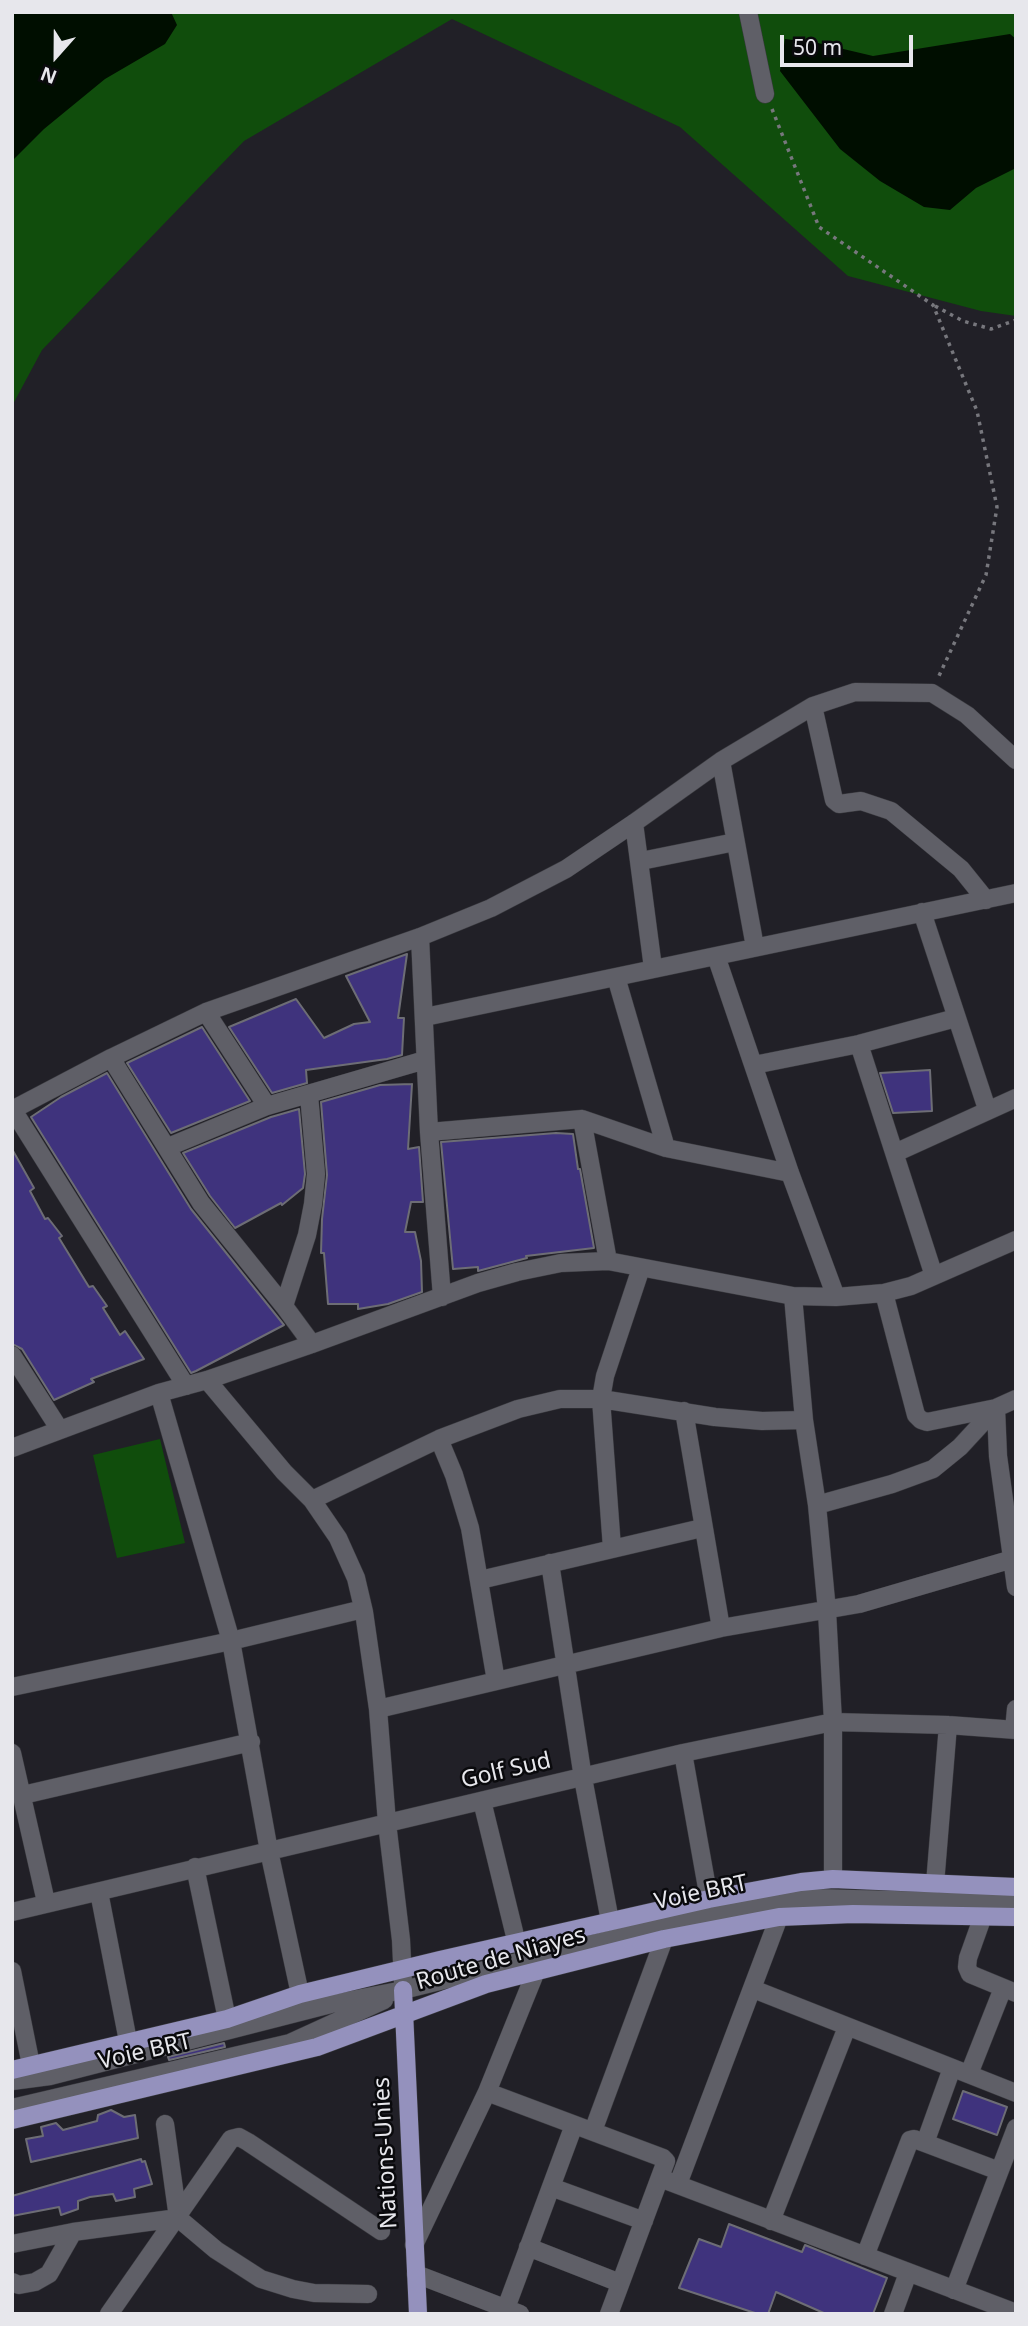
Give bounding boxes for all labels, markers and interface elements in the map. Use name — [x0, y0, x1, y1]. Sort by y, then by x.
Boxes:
north arrow — [21, 21, 91, 91]
scale bar — [783, 21, 916, 65]
text: 50 m — [793, 33, 842, 61]
text: N — [37, 61, 60, 91]
street label: Golf Sud — [458, 1747, 554, 1795]
street label: Voie BRT — [652, 1870, 750, 1916]
street label: Route de Niayes — [413, 1922, 589, 1996]
street label: Voie BRT — [96, 2028, 194, 2076]
street label: Nations-Unies — [368, 2076, 404, 2230]

